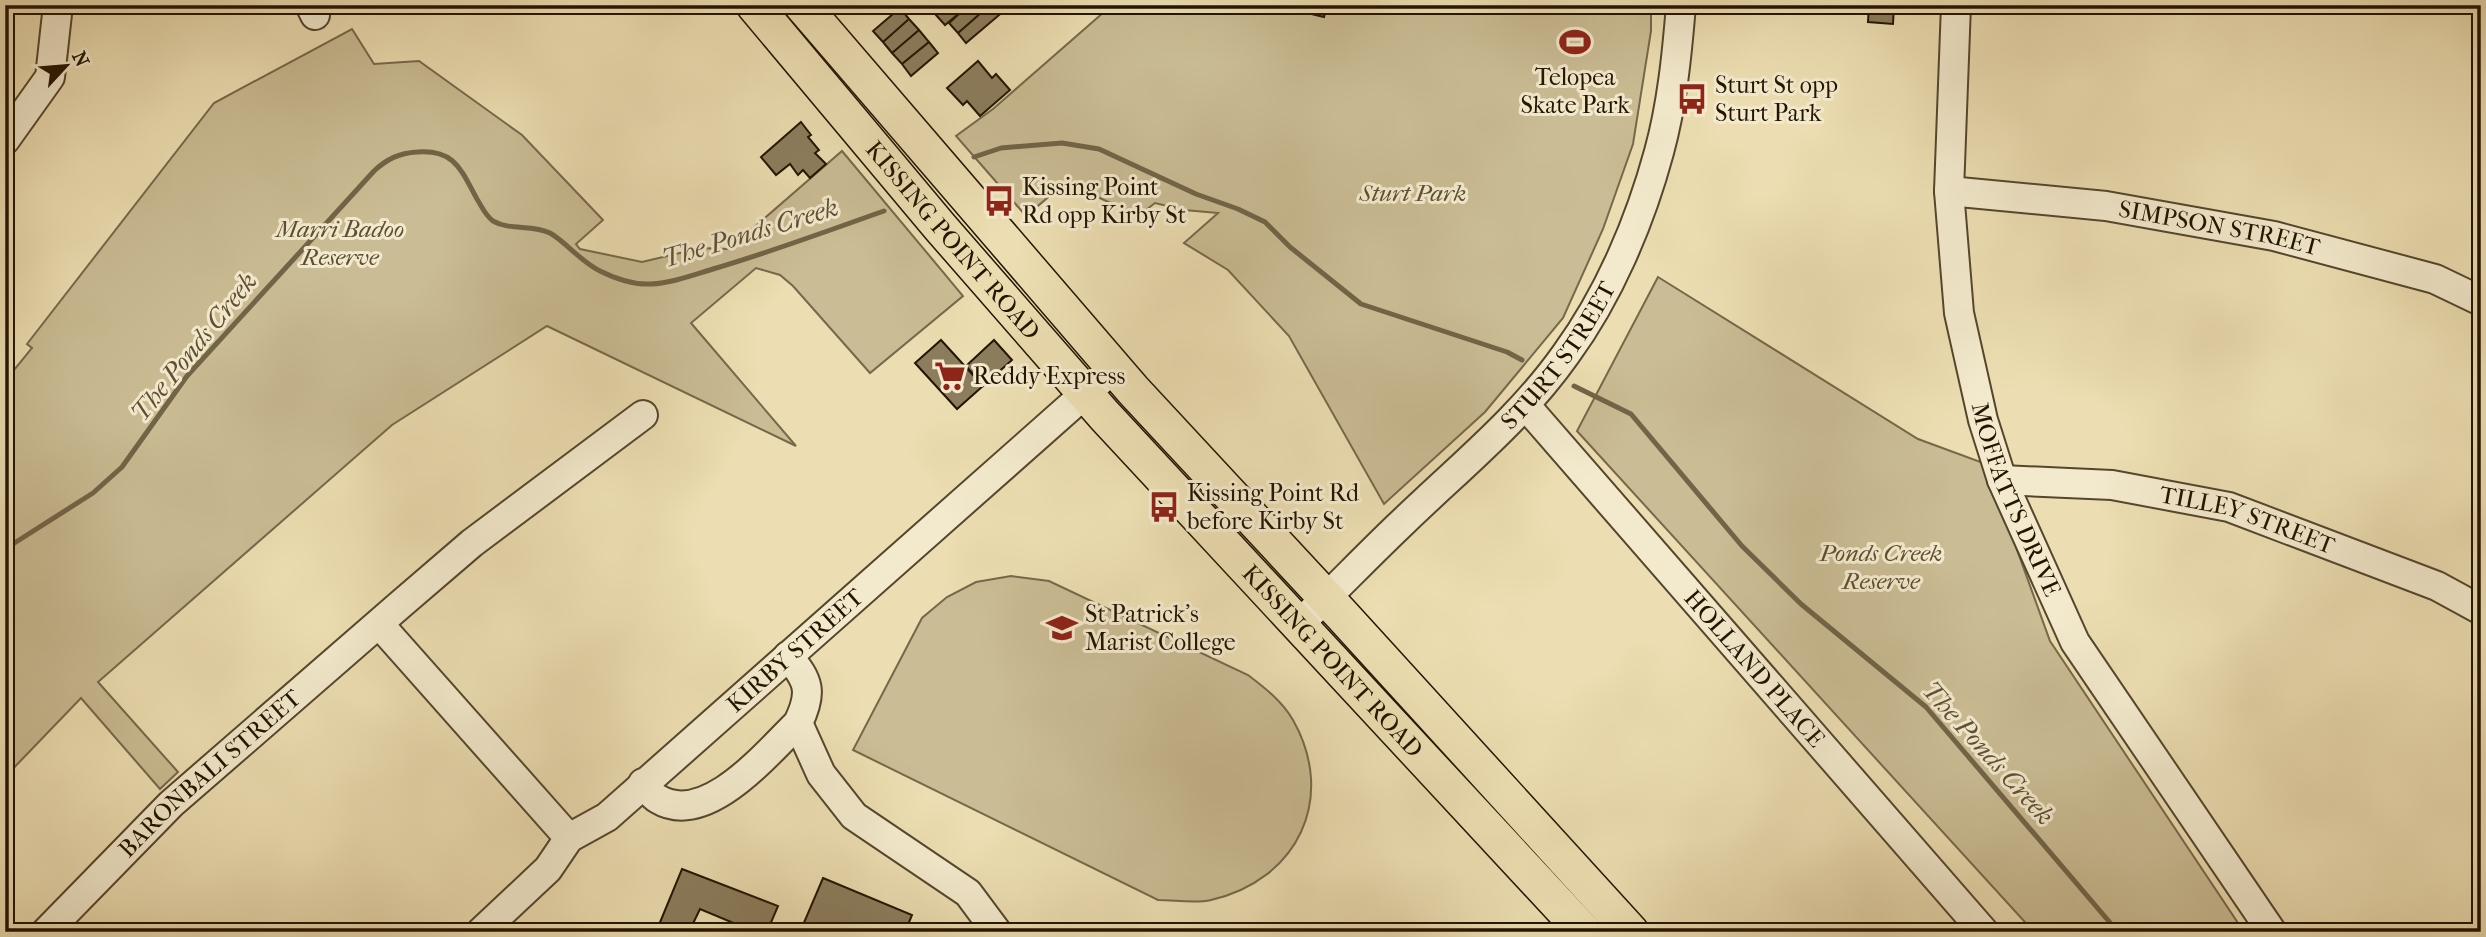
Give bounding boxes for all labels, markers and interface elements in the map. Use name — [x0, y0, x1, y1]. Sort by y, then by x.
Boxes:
sports icon: Telopea Skate Park — [1558, 25, 1592, 59]
north arrow — [32, 32, 102, 102]
text: N — [67, 48, 94, 71]
place label: Telopea Skate Park — [1520, 63, 1630, 119]
place label: Sturt St opp Sturt Park — [1715, 71, 1838, 127]
bus stop icon: Sturt St opp Sturt Park — [1675, 82, 1709, 116]
street label: KISSING POINT ROAD — [860, 135, 1046, 345]
place label: Kissing Point Rd opp Kirby St — [1022, 173, 1187, 229]
park label: Sturt Park — [1359, 179, 1466, 207]
bus stop icon: Kissing Point Rd opp Kirby St — [982, 184, 1016, 218]
water label: The Ponds Creek — [658, 192, 842, 274]
street label: SIMPSON STREET — [2117, 195, 2324, 262]
park label: Marri Badoo Reserve — [274, 215, 404, 271]
water label: The Ponds Creek — [125, 266, 263, 428]
street label: STURT STREET — [1495, 276, 1622, 435]
supermarket icon: Reddy Express — [933, 359, 967, 393]
place label: Reddy Express — [973, 362, 1126, 390]
street label: MOFFATTS DRIVE — [1966, 400, 2067, 601]
place label: Kissing Point Rd before Kirby St — [1186, 479, 1360, 535]
street label: TILLEY STREET — [2157, 480, 2339, 560]
bus stop icon: Kissing Point Rd before Kirby St — [1147, 490, 1181, 524]
park label: Ponds Creek Reserve — [1819, 539, 1942, 595]
street label: KISSING POINT ROAD — [1236, 559, 1429, 763]
street label: KIRBY STREET — [721, 582, 870, 718]
street label: HOLLAND PLACE — [1679, 584, 1830, 753]
place label: St Patrick's Marist College — [1085, 600, 1236, 656]
school or university icon: St Patrick's Marist College — [1045, 611, 1079, 645]
water label: The Ponds Creek — [1915, 675, 2061, 831]
street label: BARONBALI STREET — [113, 683, 307, 863]

